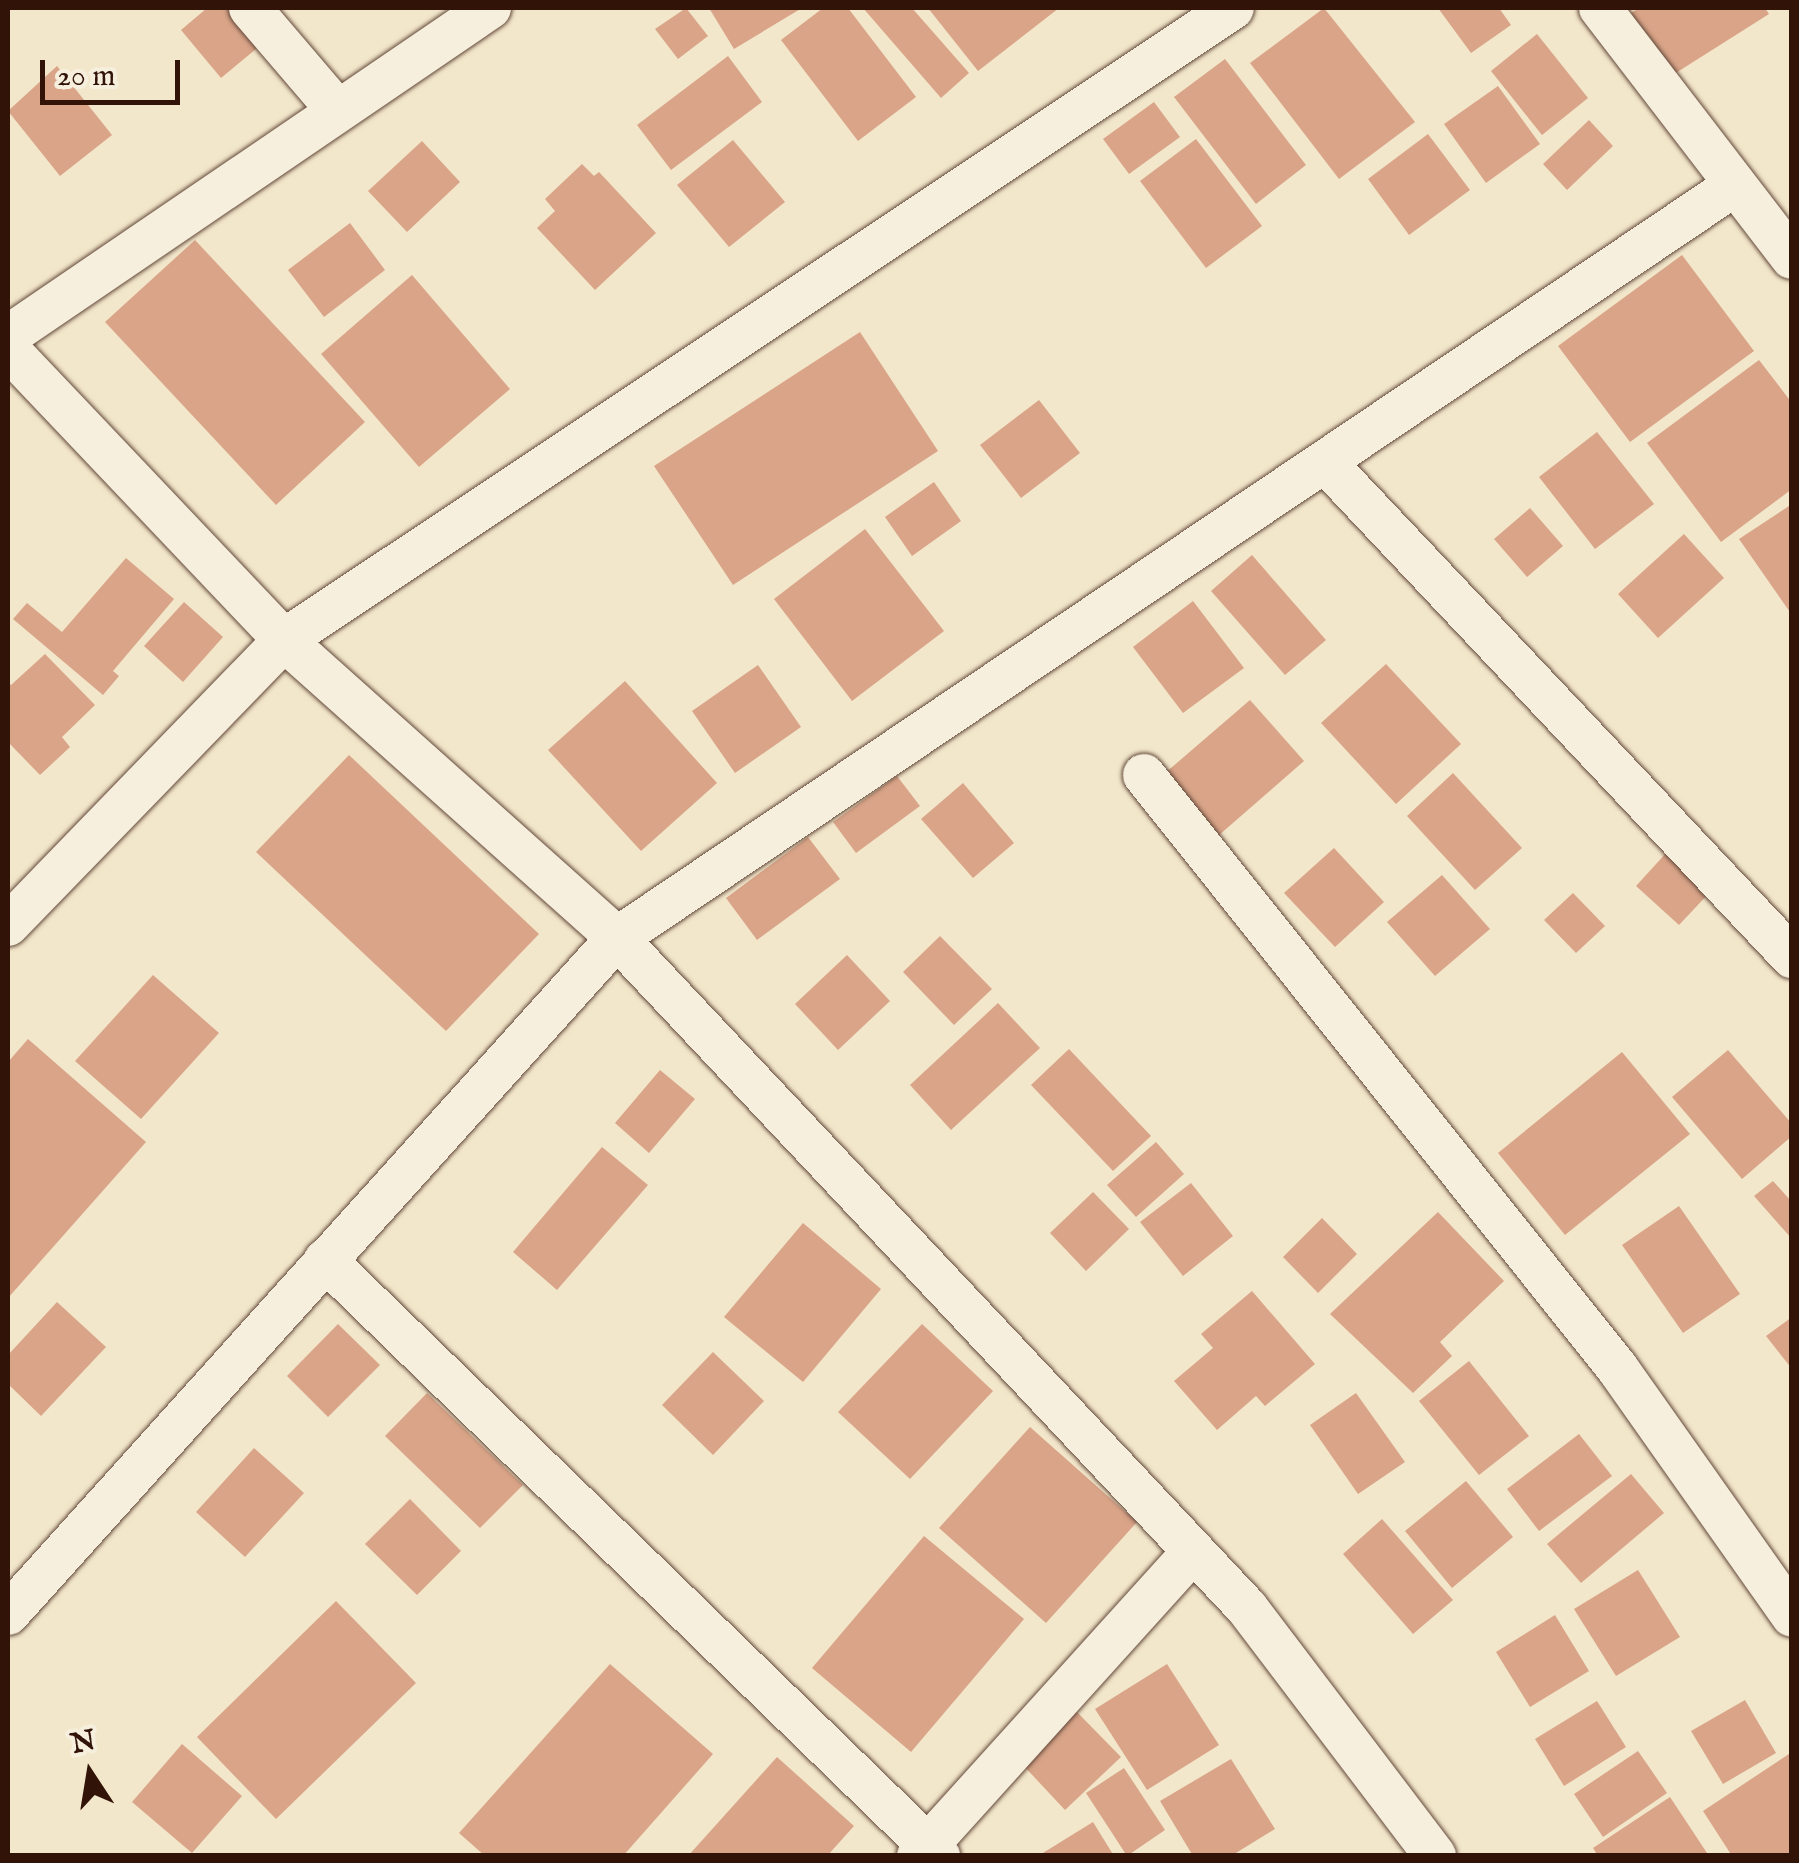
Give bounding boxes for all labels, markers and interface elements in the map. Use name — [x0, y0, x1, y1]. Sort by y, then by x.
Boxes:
scale bar — [45, 40, 185, 102]
text: 20 m — [57, 58, 116, 96]
north arrow — [40, 1723, 140, 1823]
text: N — [68, 1724, 99, 1763]

